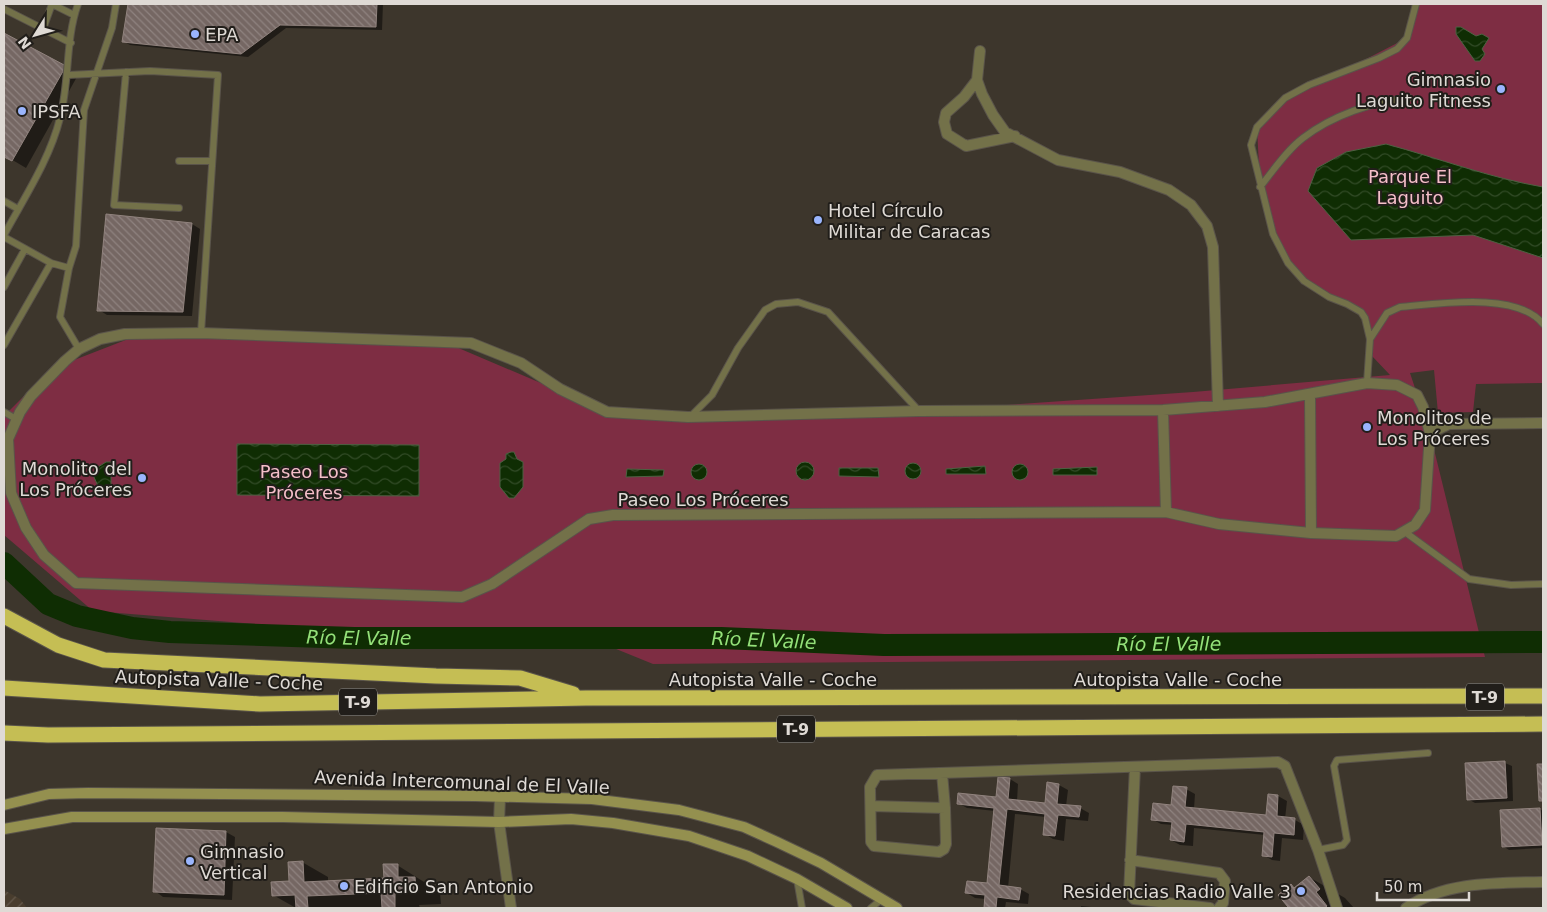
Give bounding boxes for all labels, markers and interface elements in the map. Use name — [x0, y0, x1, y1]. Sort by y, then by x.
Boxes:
north arrow — [10, 10, 60, 60]
place label: EPA — [205, 24, 239, 45]
marker: EPA — [189, 28, 201, 40]
text: N — [15, 33, 35, 52]
place label: Gimnasio Laguito Fitness — [1356, 69, 1491, 111]
marker: Gimnasio Laguito Fitness — [1495, 83, 1507, 95]
place label: IPSFA — [32, 101, 81, 122]
marker: IPSFA — [16, 105, 28, 117]
park label: Parque El Laguito — [1368, 166, 1452, 208]
place label: Hotel Círculo Militar de Caracas — [828, 200, 990, 242]
marker: Hotel Círculo Militar de Caracas — [812, 214, 824, 226]
place label: Monolitos de Los Próceres — [1377, 407, 1492, 449]
marker: Monolitos de Los Próceres — [1361, 421, 1373, 433]
place label: Monolito del Los Próceres — [19, 458, 132, 500]
park label: Paseo Los Próceres — [260, 461, 348, 503]
marker: Monolito del Los Próceres — [136, 472, 148, 484]
street label: Paseo Los Próceres — [617, 489, 789, 510]
water label: Río El Valle — [306, 625, 411, 649]
water label: Río El Valle — [711, 627, 817, 653]
water label: Río El Valle — [1116, 632, 1221, 655]
street label: Autopista Valle - Coche — [115, 666, 323, 694]
street label: Autopista Valle - Coche — [669, 669, 877, 690]
street label: Autopista Valle - Coche — [1074, 669, 1282, 690]
road number: T-9 — [1466, 684, 1504, 710]
road number: T-9 — [339, 689, 377, 716]
road number: T-9 — [777, 716, 815, 742]
street label: Avenida Intercomunal de El Valle — [314, 766, 610, 798]
place label: Gimnasio Vertical — [200, 841, 284, 883]
marker: Gimnasio Vertical — [184, 855, 196, 867]
scale bar — [1377, 870, 1470, 902]
place label: Edificio San Antonio — [354, 876, 534, 897]
text: 50 m — [1384, 878, 1422, 896]
marker: Edificio San Antonio — [338, 880, 350, 892]
place label: Residencias Radio Valle 3 — [1062, 881, 1291, 902]
marker: Residencias Radio Valle 3 — [1295, 885, 1307, 897]

